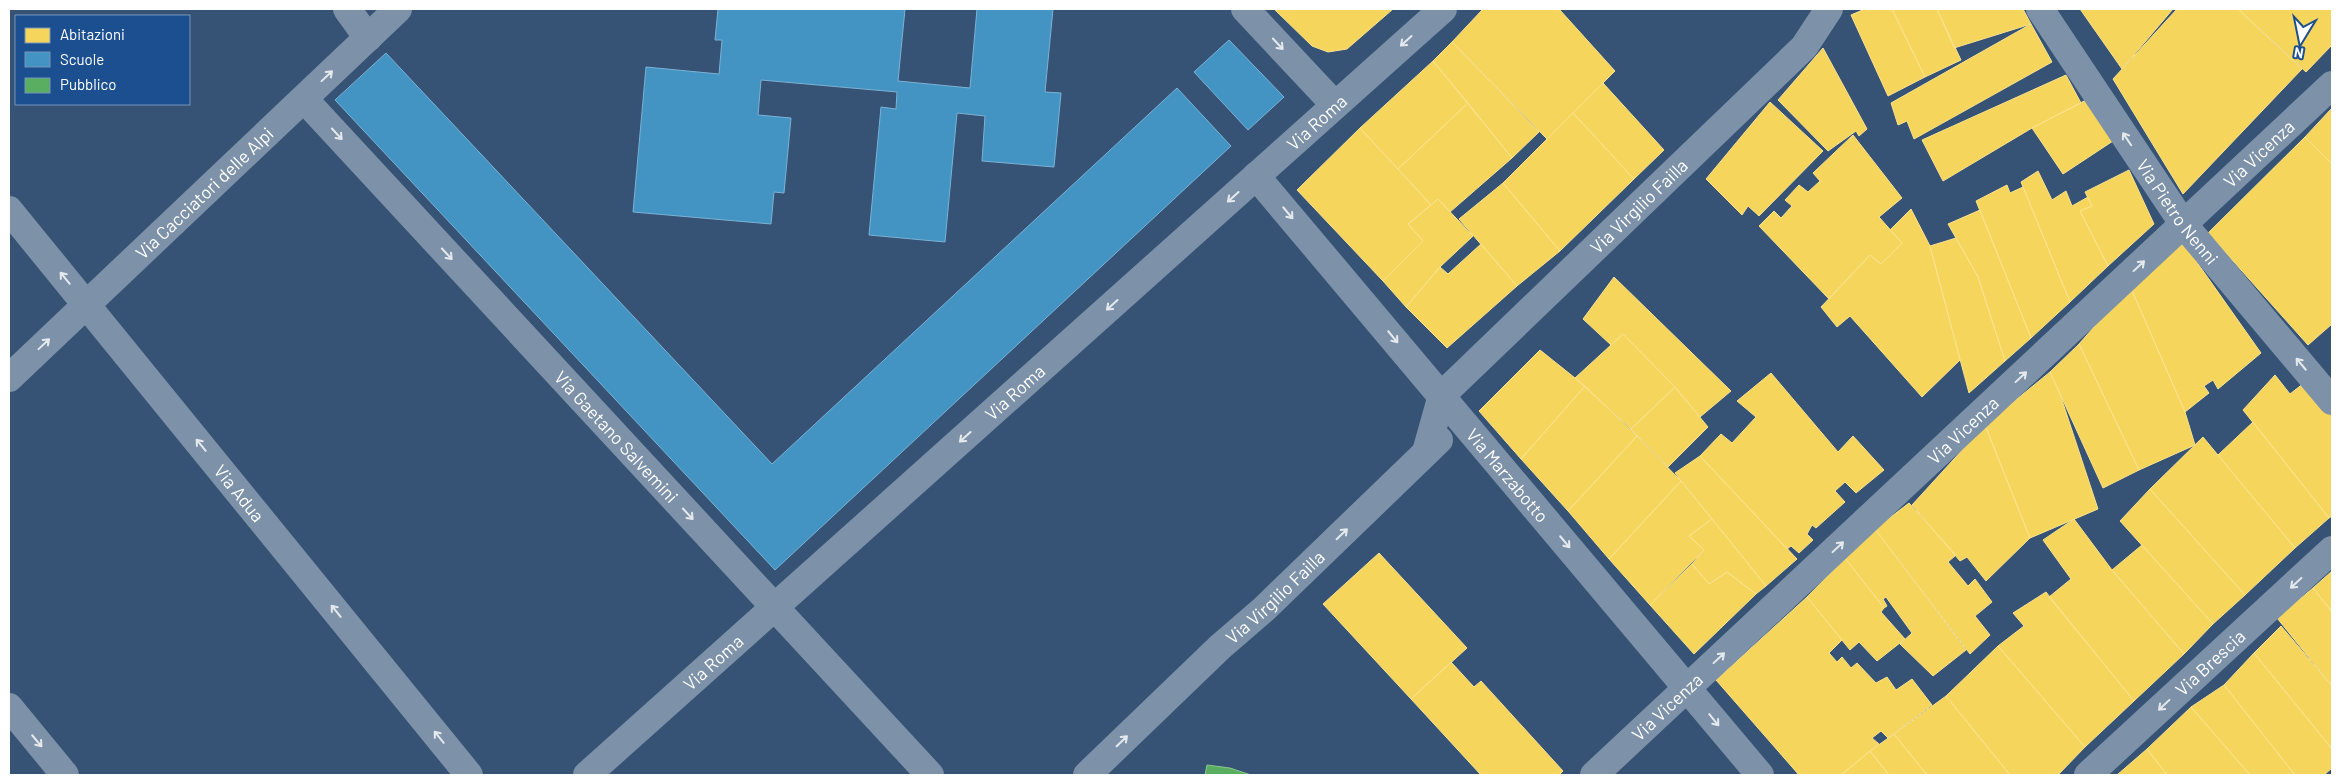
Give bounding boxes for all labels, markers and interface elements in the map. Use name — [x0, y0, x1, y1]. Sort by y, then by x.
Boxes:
legend — [15, 15, 190, 105]
north arrow — [2276, 15, 2326, 65]
text: Abitazioni — [60, 25, 125, 43]
one-way arrow — [1400, 35, 1413, 47]
one-way arrow — [1272, 38, 1284, 51]
text: N — [2293, 44, 2305, 62]
text: Scuole — [60, 50, 104, 68]
one-way arrow — [321, 70, 334, 82]
text: Pubblico — [60, 75, 117, 93]
street label: Via Roma — [1282, 90, 1351, 155]
street label: Via Vicenza — [2219, 115, 2299, 192]
street label: Via Cacciatori delle Alpi — [131, 122, 278, 263]
one-way arrow — [331, 128, 343, 141]
one-way arrow — [2121, 132, 2132, 146]
street label: Via Virgilio Failla — [1585, 154, 1692, 258]
street label: Via Pietro Nenni — [2132, 155, 2223, 269]
one-way arrow — [1227, 191, 1240, 202]
one-way arrow — [1282, 206, 1294, 219]
one-way arrow — [441, 247, 453, 260]
one-way arrow — [2133, 260, 2146, 272]
one-way arrow — [59, 272, 70, 285]
one-way arrow — [1106, 299, 1119, 311]
one-way arrow — [1387, 330, 1398, 343]
one-way arrow — [38, 338, 51, 350]
one-way arrow — [2295, 358, 2306, 371]
street label: Via Roma — [980, 360, 1049, 425]
street label: Via Gaetano Salvemini — [550, 366, 683, 507]
one-way arrow — [2014, 371, 2027, 383]
street label: Via Vicenza — [1923, 392, 2003, 469]
street label: Via Marzabotto — [1462, 424, 1553, 527]
one-way arrow — [959, 431, 972, 442]
one-way arrow — [195, 438, 206, 451]
street label: Via Adua — [210, 460, 269, 526]
one-way arrow — [682, 508, 694, 521]
one-way arrow — [1336, 527, 1348, 540]
one-way arrow — [1559, 535, 1571, 548]
one-way arrow — [1831, 542, 1844, 553]
street label: Via Virgilio Failla — [1221, 546, 1329, 648]
one-way arrow — [2290, 577, 2303, 589]
one-way arrow — [331, 605, 342, 618]
street label: Via Brescia — [2171, 625, 2249, 700]
street label: Via Roma — [678, 630, 747, 695]
one-way arrow — [1712, 652, 1725, 664]
street label: Via Vicenza — [1627, 668, 1707, 745]
one-way arrow — [2158, 699, 2171, 711]
one-way arrow — [1709, 713, 1720, 726]
one-way arrow — [433, 731, 444, 744]
one-way arrow — [31, 735, 42, 748]
one-way arrow — [1116, 735, 1129, 747]

